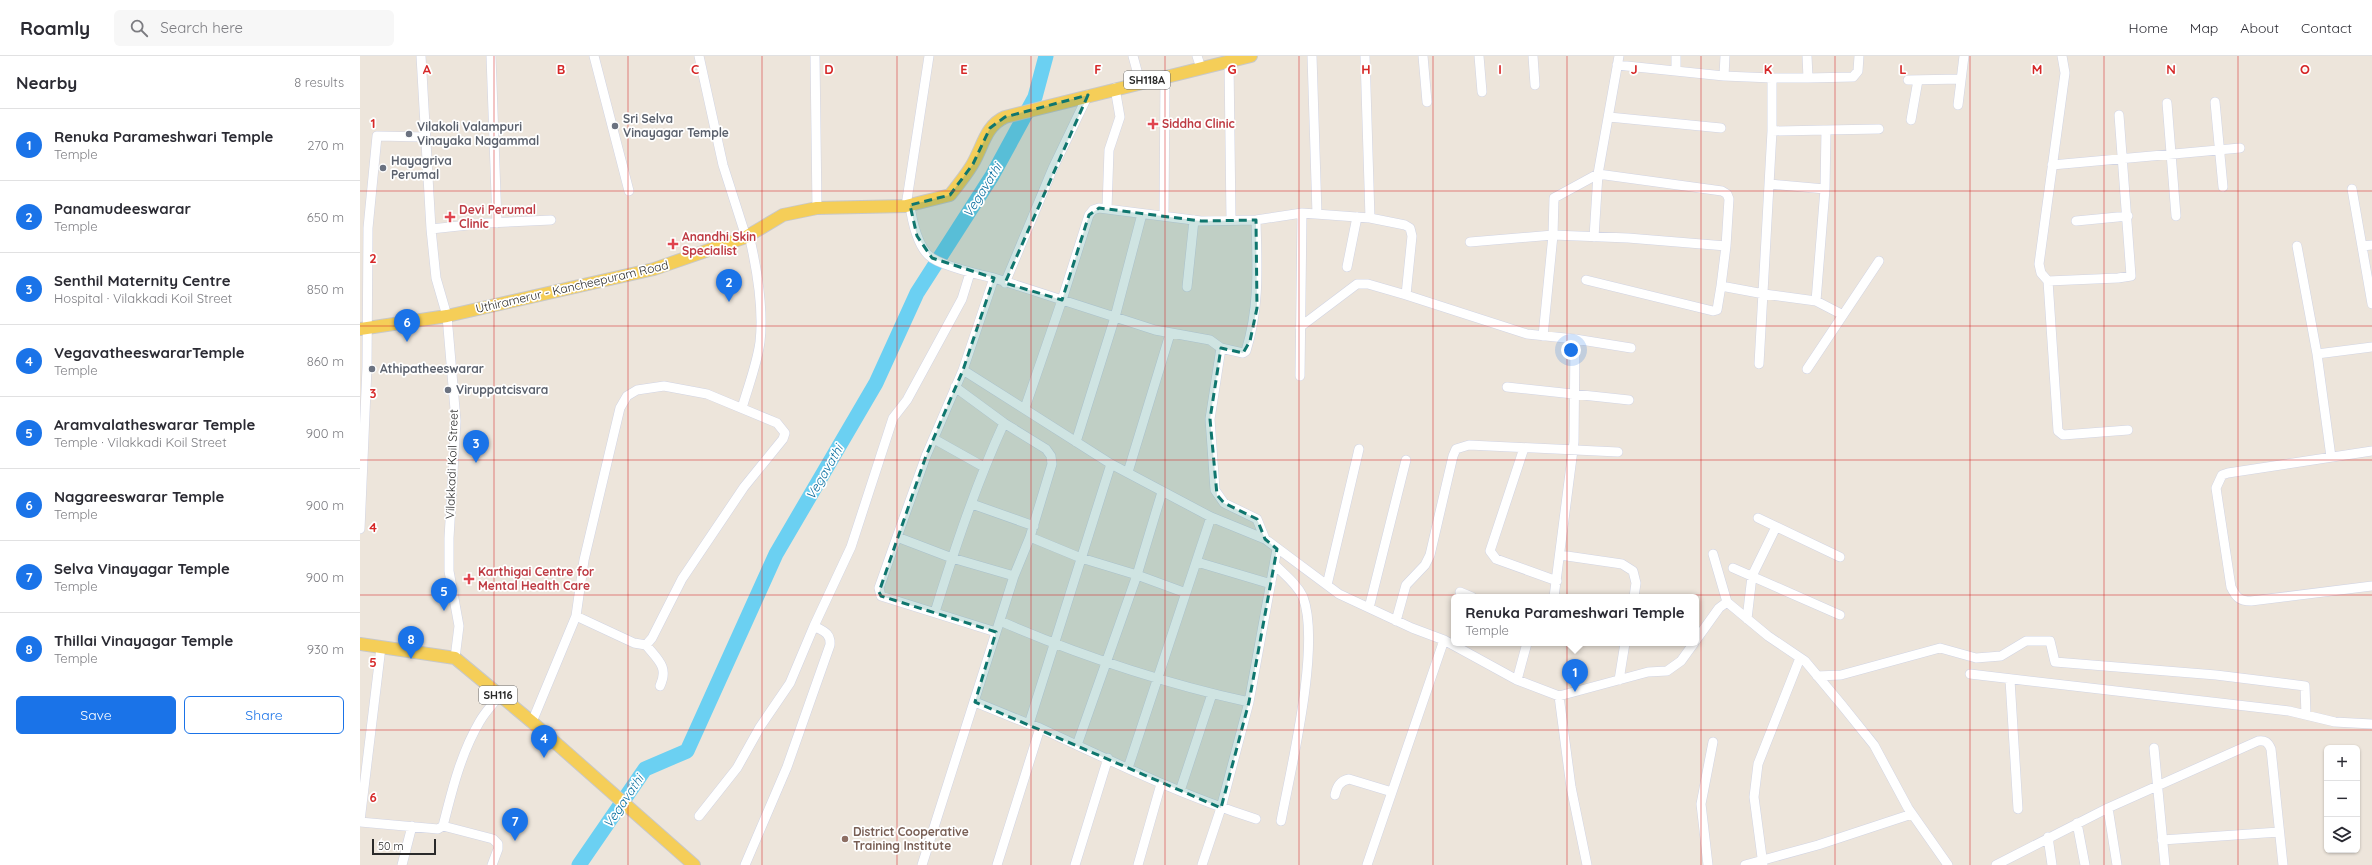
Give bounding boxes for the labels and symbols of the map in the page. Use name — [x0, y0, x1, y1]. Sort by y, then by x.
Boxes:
text: A — [423, 61, 432, 77]
text: B — [557, 61, 565, 77]
text: C — [691, 61, 699, 77]
text: D — [824, 61, 834, 77]
text: E — [960, 61, 968, 77]
text: F — [1094, 61, 1102, 77]
text: G — [1227, 61, 1237, 77]
text: H — [1361, 61, 1371, 77]
text: I — [1498, 61, 1502, 77]
text: J — [1630, 61, 1638, 77]
text: K — [1764, 61, 1773, 77]
text: L — [1899, 61, 1907, 77]
text: M — [2032, 61, 2042, 77]
text: N — [2166, 61, 2176, 77]
text: O — [2300, 61, 2310, 77]
road number: SH118A — [1124, 71, 1170, 89]
place label: Sri Selva Vinayagar Temple — [623, 111, 729, 140]
text: 1 — [370, 115, 376, 131]
place label: Siddha Clinic — [1162, 116, 1235, 131]
marker: Siddha Clinic — [1147, 118, 1159, 130]
place label: Vilakoli Valampuri Vinayaka Nagammal — [417, 119, 539, 148]
marker: Sri Selva Vinayagar Temple — [610, 121, 620, 131]
marker: Vilakoli Valampuri Vinayaka Nagammal — [404, 129, 414, 139]
place label: Hayagriva Perumal — [391, 153, 452, 182]
water label: Vegavathi — [959, 158, 1006, 220]
marker: Hayagriva Perumal — [378, 163, 388, 173]
place label: Devi Perumal Clinic — [459, 202, 536, 231]
marker: Devi Perumal Clinic — [444, 211, 456, 223]
place label: Anandhi Skin Specialist — [682, 229, 756, 258]
marker: Anandhi Skin Specialist — [667, 238, 679, 250]
text: 2 — [369, 250, 377, 266]
street label: Uthiramerur - Kancheepuram Road — [474, 257, 670, 316]
pin: 2 — [716, 269, 742, 302]
pin: 6 — [394, 309, 420, 342]
your location — [1561, 340, 1581, 360]
place label: Athipatheeswarar — [380, 361, 484, 376]
marker: Athipatheeswarar — [367, 364, 377, 374]
place label: Viruppatcisvara — [456, 382, 548, 397]
text: 3 — [370, 385, 377, 401]
marker: Viruppatcisvara — [443, 385, 453, 395]
street label: Vilakkadi Koil Street — [442, 409, 461, 519]
pin: 3 — [463, 430, 489, 463]
water label: Vegavathi — [802, 440, 847, 502]
text: 4 — [369, 519, 377, 535]
place label: Karthigai Centre for Mental Health Care — [478, 564, 594, 593]
marker: Karthigai Centre for Mental Health Care — [463, 573, 475, 585]
pin: 5 — [431, 578, 457, 611]
pin: 8 — [398, 626, 424, 659]
text: 5 — [369, 654, 377, 670]
pin: 1 — [1562, 659, 1588, 692]
road number: SH116 — [479, 686, 517, 704]
pin: 4 — [531, 725, 557, 758]
water label: Vegavathi — [599, 770, 648, 831]
text: 6 — [369, 789, 377, 805]
pin: 7 — [502, 808, 528, 841]
place label: District Cooperative Training Institute — [853, 824, 969, 853]
marker: District Cooperative Training Institute — [840, 834, 850, 844]
scale bar — [372, 837, 436, 856]

